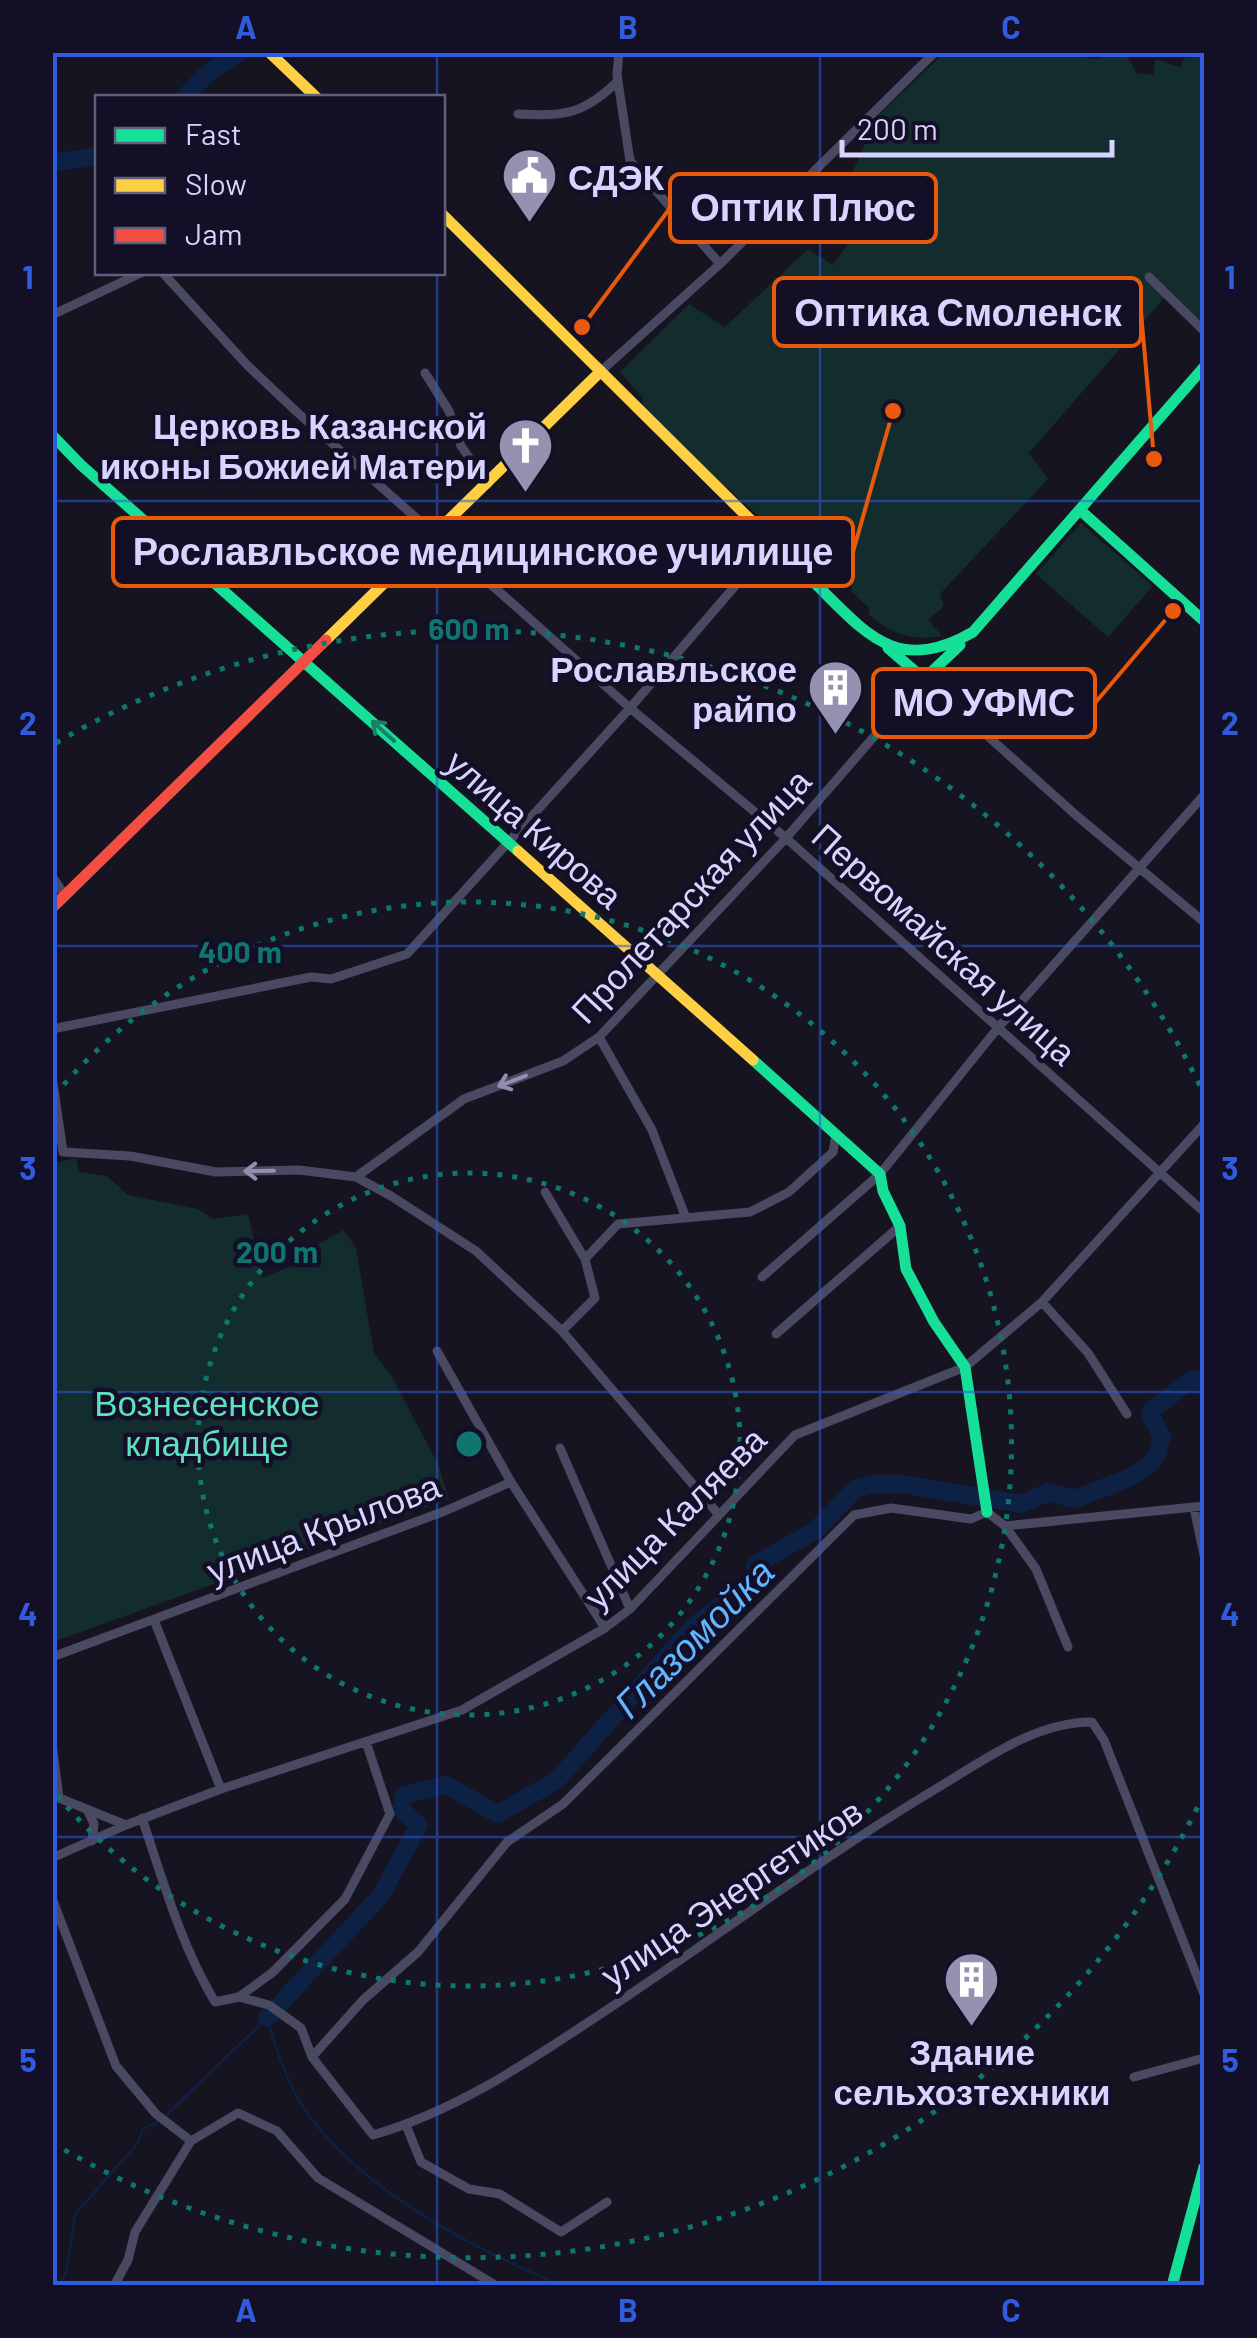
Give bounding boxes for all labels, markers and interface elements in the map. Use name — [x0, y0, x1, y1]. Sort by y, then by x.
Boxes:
text: A — [235, 7, 257, 45]
text: B — [618, 7, 638, 45]
text: C — [1001, 7, 1021, 45]
legend — [95, 95, 445, 275]
scale bar — [842, 95, 1112, 157]
text: 200 m — [857, 110, 938, 146]
text: Fast — [185, 115, 242, 151]
public building icon: СДЭК — [499, 146, 559, 225]
place label: СДЭК — [568, 155, 665, 197]
text: Slow — [185, 165, 247, 201]
callout: Оптик Плюс — [670, 174, 936, 242]
text: Оптик Плюс — [690, 183, 916, 229]
text: Jam — [185, 215, 242, 251]
text: 1 — [22, 257, 34, 295]
text: 1 — [1224, 257, 1236, 295]
callout: Оптика Смоленск — [774, 278, 1141, 346]
text: Оптика Смоленск — [794, 288, 1123, 334]
place label: Церковь Казанской иконы Божией Матери — [100, 404, 487, 486]
church icon: Церковь Казанской иконы Божией Матери — [496, 415, 556, 494]
callout: Рославльское медицинское училище — [113, 518, 853, 586]
text: Рославльское медицинское училище — [133, 527, 833, 573]
text: 600 m — [428, 610, 510, 646]
place label: Рославльское райпо — [550, 647, 797, 729]
building icon: Рославльское райпо — [806, 658, 866, 737]
callout: МО УФМС — [873, 669, 1095, 737]
text: МО УФМС — [893, 678, 1075, 724]
text: 2 — [19, 703, 37, 741]
text: 2 — [1221, 703, 1239, 741]
one-way arrow — [371, 720, 397, 743]
street label: улица Кирова — [438, 740, 632, 916]
street label: Пролетарская улица — [561, 759, 819, 1031]
street label: Первомайская улица — [805, 814, 1086, 1073]
text: 400 m — [198, 933, 282, 969]
one-way arrow — [498, 1073, 529, 1091]
text: 3 — [19, 1148, 37, 1186]
text: 3 — [1221, 1148, 1239, 1186]
one-way arrow — [244, 1161, 276, 1180]
text: 200 m — [236, 1233, 318, 1269]
park label: Вознесенское кладбище — [94, 1381, 320, 1463]
street label: улица Каляева — [574, 1417, 774, 1617]
centre of rings — [451, 1426, 487, 1462]
street label: улица Крылова — [201, 1463, 446, 1591]
water label: Глазомойка — [604, 1548, 782, 1726]
text: 4 — [18, 1594, 38, 1632]
text: 4 — [1220, 1594, 1240, 1632]
street label: улица Энергетиков — [592, 1789, 870, 1995]
building icon: Здание сельхозтехники — [942, 1950, 1002, 2029]
place label: Здание сельхозтехники — [834, 2030, 1110, 2112]
text: 5 — [19, 2040, 37, 2078]
text: 5 — [1221, 2040, 1239, 2078]
text: A — [235, 2290, 257, 2328]
text: B — [618, 2290, 638, 2328]
text: C — [1001, 2290, 1021, 2328]

